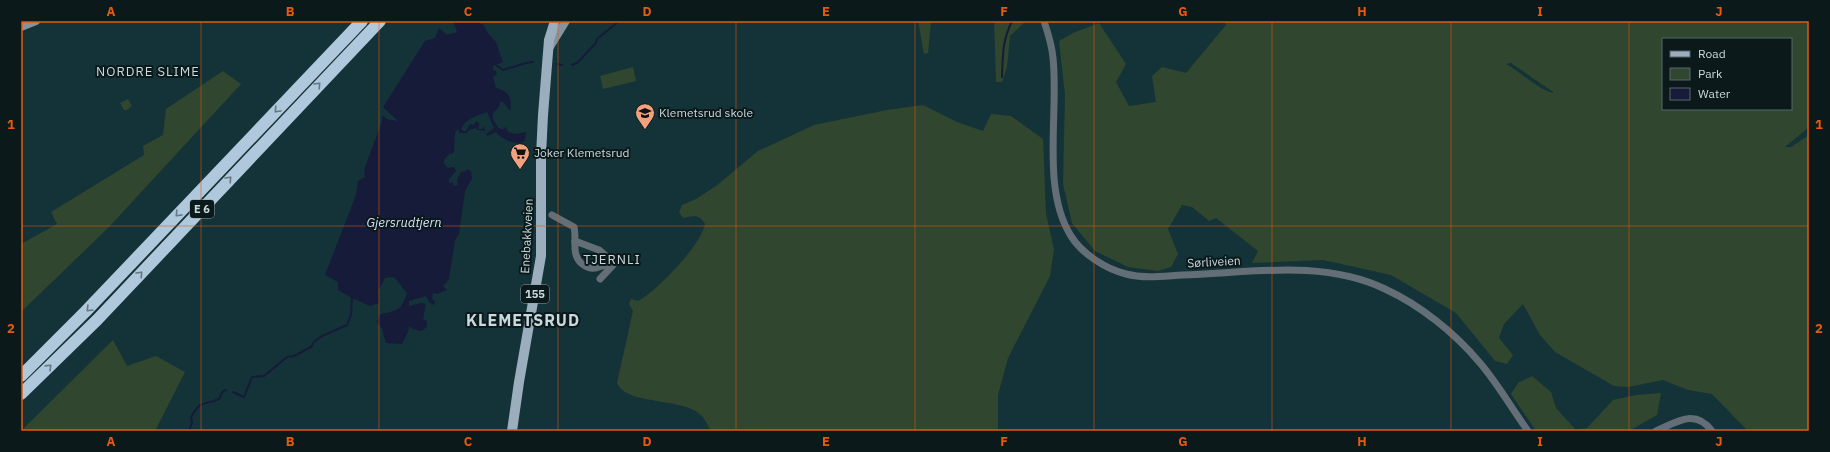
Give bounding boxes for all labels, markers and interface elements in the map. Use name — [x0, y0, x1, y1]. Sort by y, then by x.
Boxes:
text: A — [107, 3, 116, 20]
text: B — [286, 3, 295, 20]
text: C — [464, 3, 473, 20]
text: D — [642, 3, 652, 20]
text: E — [822, 3, 830, 20]
text: F — [1000, 3, 1008, 20]
text: G — [1178, 3, 1188, 20]
text: H — [1357, 3, 1367, 20]
text: I — [1537, 3, 1543, 20]
text: J — [1715, 3, 1723, 20]
legend — [1662, 38, 1792, 110]
text: Road — [1698, 46, 1726, 61]
district label: NORDRE SLIME — [96, 63, 200, 80]
text: Park — [1698, 66, 1723, 81]
one-way arrow — [313, 82, 321, 90]
text: Water — [1698, 86, 1731, 101]
school or university icon: Klemetsrud skole — [634, 102, 656, 130]
one-way arrow — [274, 105, 282, 113]
place label: Klemetsrud skole — [659, 105, 754, 120]
text: 1 — [7, 116, 15, 133]
text: 1 — [1815, 116, 1823, 133]
supermarket icon: Joker Klemetsrud — [509, 142, 531, 170]
place label: Joker Klemetsrud — [534, 145, 630, 160]
one-way arrow — [224, 177, 231, 184]
street label: Enebakkveien — [517, 198, 536, 274]
road number: E 6 — [190, 200, 214, 218]
one-way arrow — [176, 210, 183, 217]
water label: Gjersrudtjern — [366, 214, 442, 231]
district label: TJERNLI — [583, 251, 641, 268]
street label: Sørliveien — [1187, 253, 1241, 270]
one-way arrow — [135, 271, 143, 279]
road number: 155 — [521, 285, 549, 303]
one-way arrow — [86, 304, 94, 312]
district label: KLEMETSRUD — [466, 310, 580, 330]
text: 2 — [7, 320, 15, 337]
text: 2 — [1815, 320, 1823, 337]
one-way arrow — [44, 364, 52, 372]
text: A — [107, 433, 116, 450]
text: B — [286, 433, 295, 450]
text: C — [464, 433, 473, 450]
text: D — [642, 433, 652, 450]
text: E — [822, 433, 830, 450]
text: F — [1000, 433, 1008, 450]
text: G — [1178, 433, 1188, 450]
text: H — [1357, 433, 1367, 450]
text: I — [1537, 433, 1543, 450]
text: J — [1715, 433, 1723, 450]

